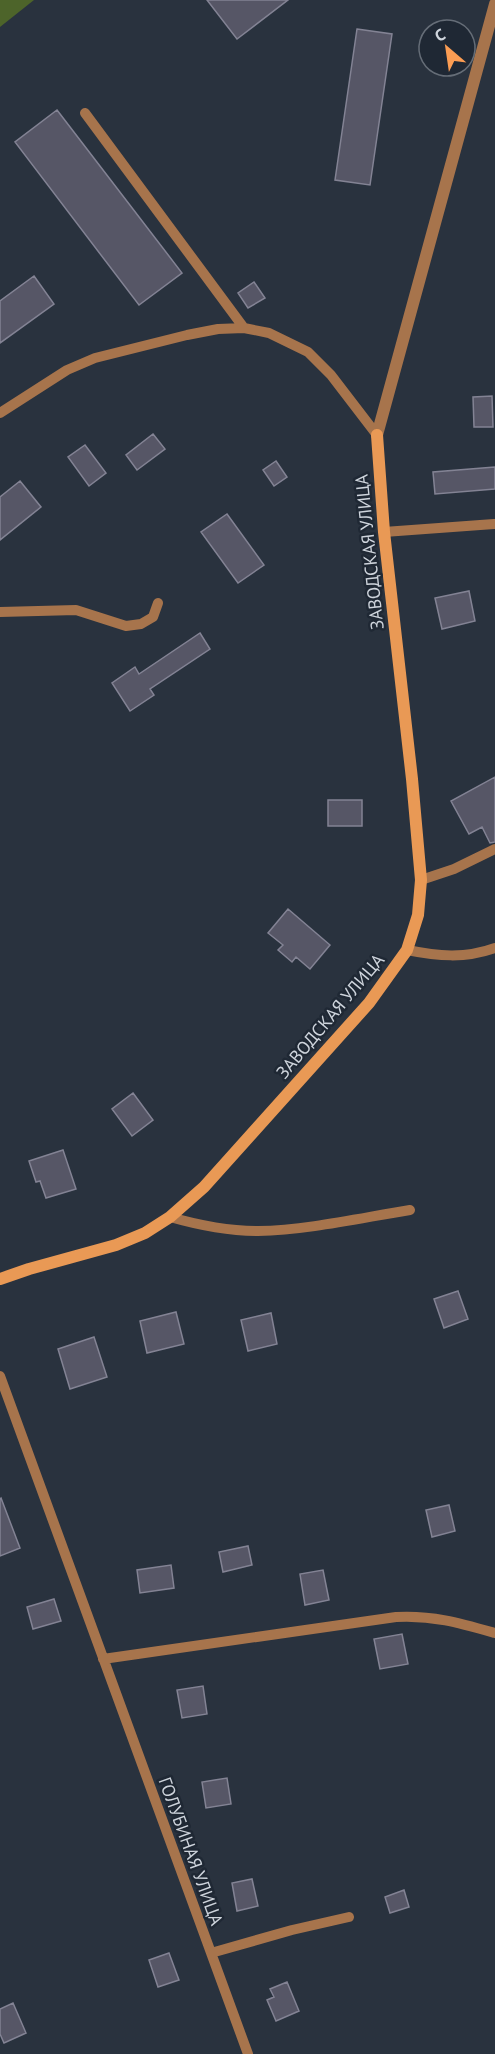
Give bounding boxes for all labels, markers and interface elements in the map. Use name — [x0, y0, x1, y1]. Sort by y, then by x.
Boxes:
north arrow — [417, 18, 477, 78]
text: С — [431, 24, 449, 46]
street label: ЗАВОДСКАЯ УЛИЦА — [349, 473, 389, 631]
street label: ЗАВОДСКАЯ УЛИЦА — [271, 948, 389, 1083]
street label: ГОЛУБИНАЯ УЛИЦА — [154, 1774, 229, 1929]

